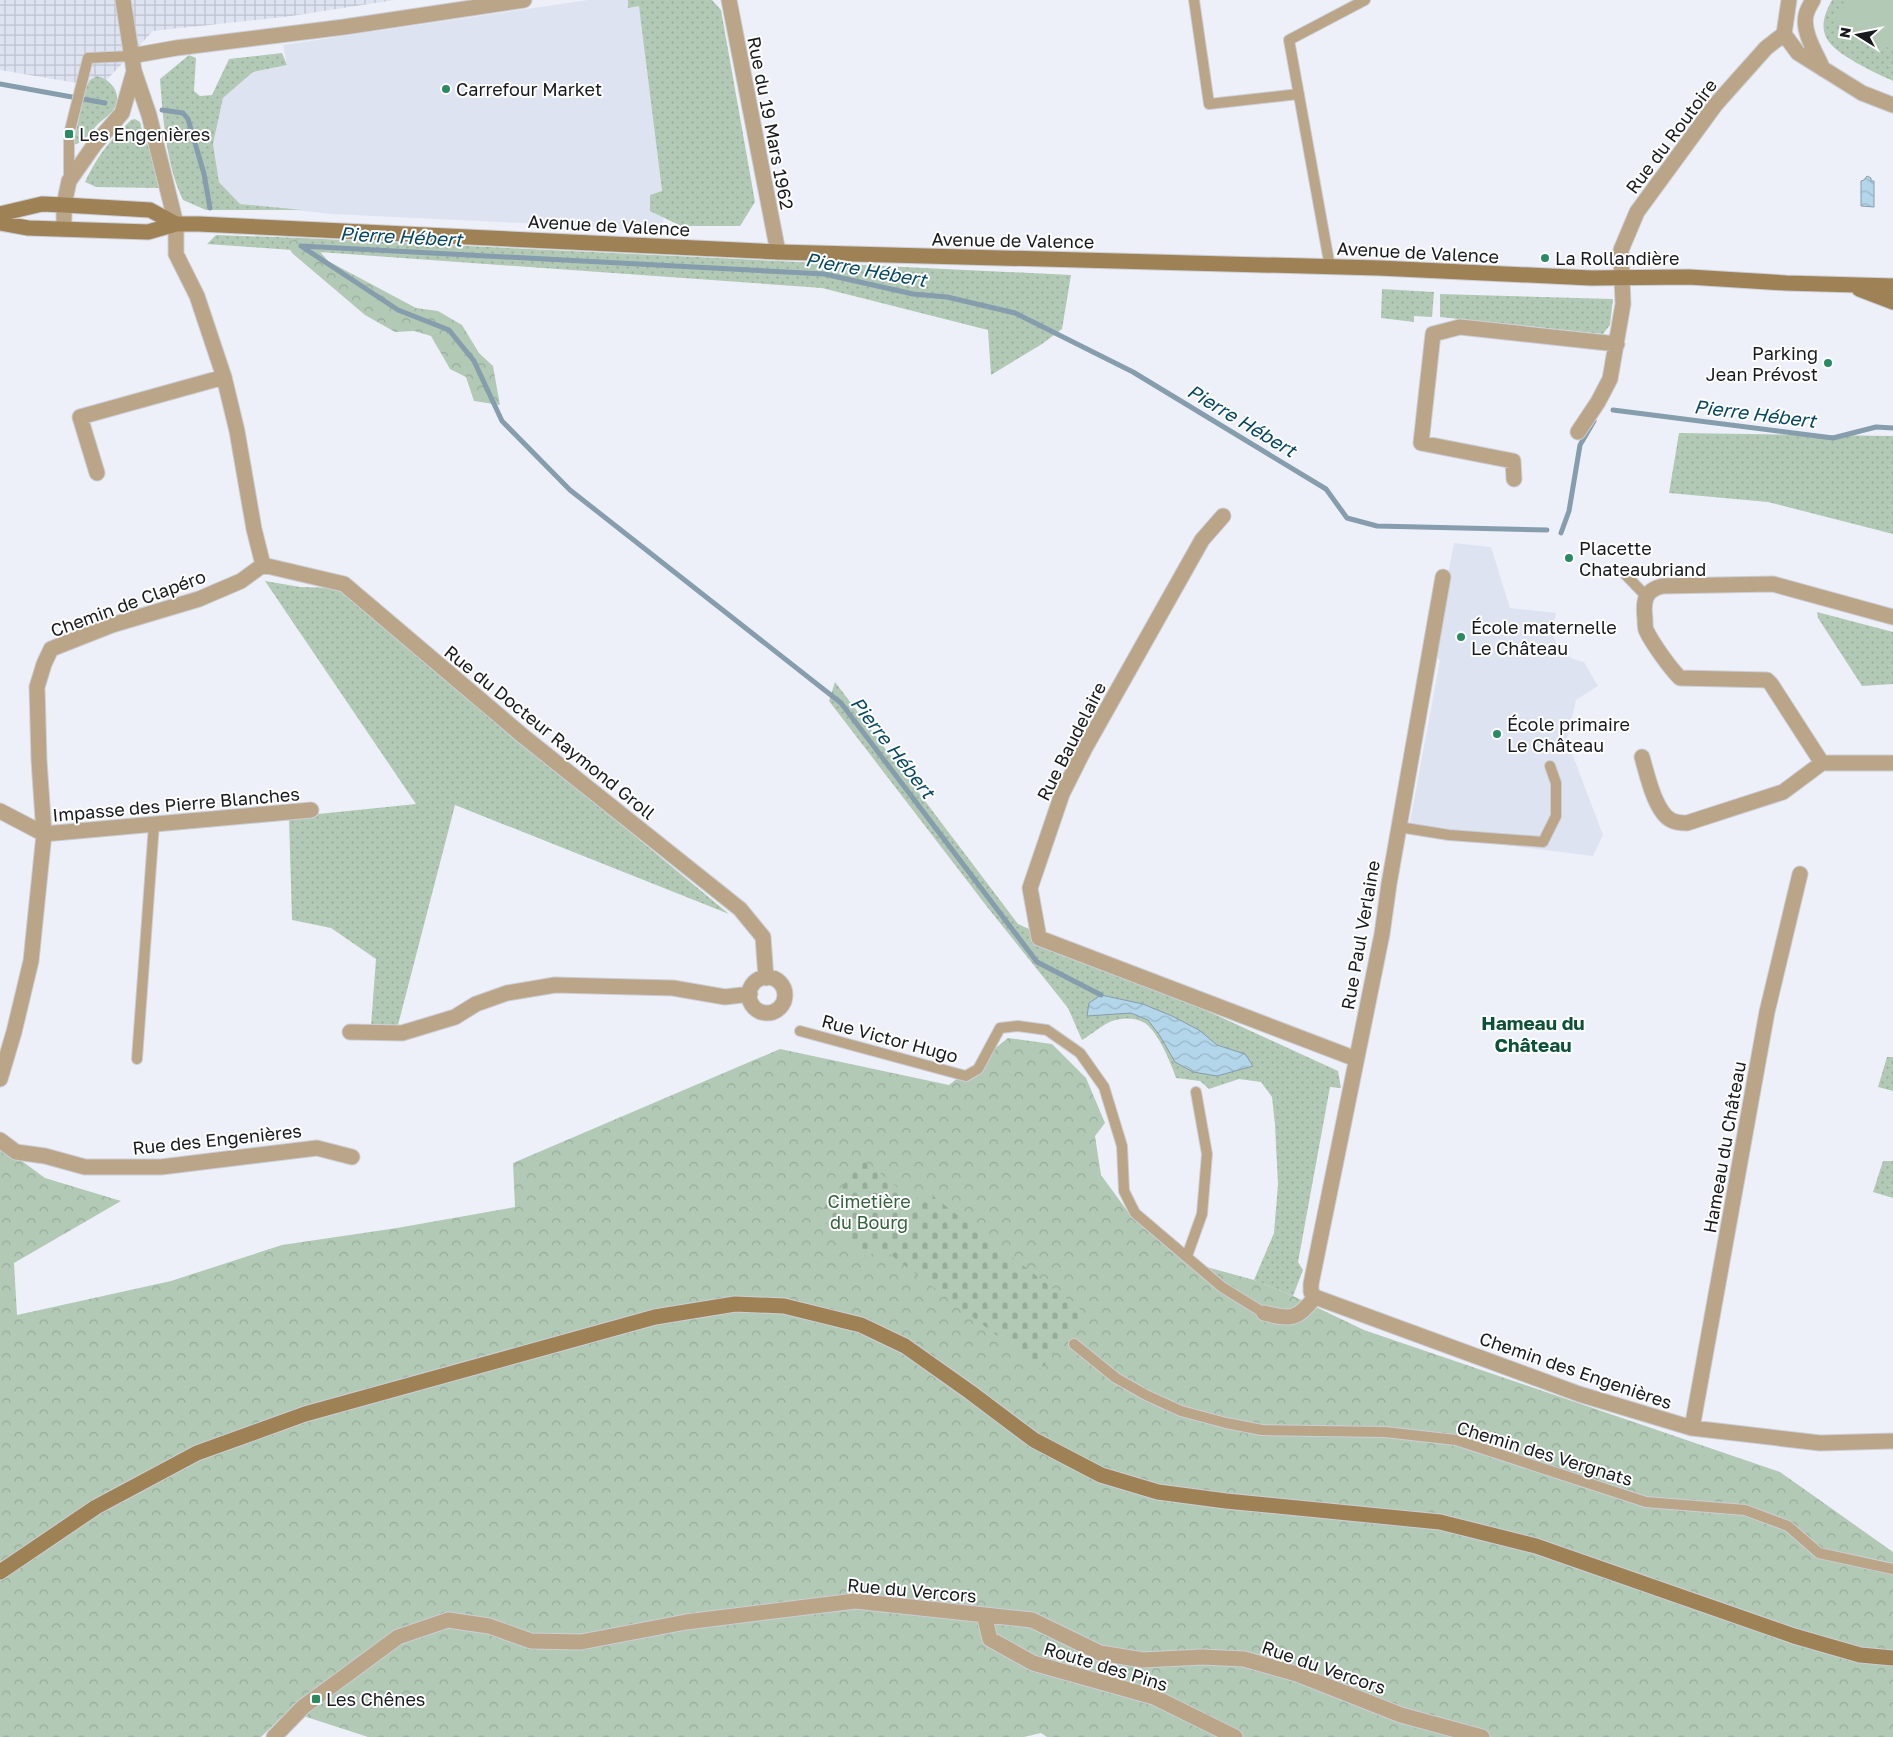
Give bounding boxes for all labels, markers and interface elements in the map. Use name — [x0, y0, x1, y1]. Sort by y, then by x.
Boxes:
north arrow — [1833, 10, 1883, 60]
text: N — [1835, 26, 1854, 39]
street label: Rue du 19 Mars 1962 — [743, 35, 799, 211]
street label: Rue du Routoire — [1621, 74, 1721, 198]
place label: Carrefour Market — [456, 78, 602, 100]
marker: Carrefour Market — [440, 83, 452, 95]
place label: Les Engenières — [79, 123, 210, 145]
marker: Les Engenières — [63, 128, 75, 140]
street label: Avenue de Valence — [527, 210, 691, 240]
water label: Pierre Hébert — [339, 221, 465, 251]
street label: Avenue de Valence — [932, 228, 1094, 252]
street label: Avenue de Valence — [1336, 237, 1500, 267]
water label: Pierre Hébert — [804, 247, 931, 291]
place label: La Rollandière — [1555, 247, 1679, 269]
marker: La Rollandière — [1539, 252, 1551, 264]
place label: Parking Jean Prévost — [1706, 342, 1818, 385]
marker: Parking Jean Prévost — [1822, 357, 1834, 369]
water label: Pierre Hébert — [1184, 379, 1302, 463]
water label: Pierre Hébert — [1693, 394, 1820, 432]
place label: Placette Chateaubriand — [1579, 537, 1706, 580]
marker: Placette Chateaubriand — [1563, 552, 1575, 564]
street label: Chemin de Clapéro — [47, 565, 209, 641]
place label: École maternelle Le Château — [1471, 616, 1617, 659]
marker: École maternelle Le Château — [1455, 631, 1467, 643]
street label: Rue du Docteur Raymond Groll — [440, 640, 660, 824]
street label: Rue Baudelaire — [1032, 678, 1110, 804]
water label: Pierre Hébert — [846, 692, 941, 804]
place label: École primaire Le Château — [1507, 713, 1630, 756]
marker: École primaire Le Château — [1491, 728, 1503, 740]
street label: Impasse des Pierre Blanches — [51, 782, 301, 826]
street label: Rue Paul Verlaine — [1336, 859, 1384, 1011]
street label: Rue Victor Hugo — [819, 1009, 961, 1067]
district label: Hameau du Château — [1481, 1011, 1585, 1056]
street label: Hameau du Château — [1698, 1059, 1750, 1235]
street label: Rue des Engenières — [131, 1119, 303, 1159]
park label: Cimetière du Bourg — [827, 1190, 911, 1233]
street label: Chemin des Engenières — [1477, 1327, 1675, 1413]
street label: Chemin des Vergnats — [1454, 1416, 1636, 1490]
street label: Rue du Vercors — [846, 1573, 978, 1607]
street label: Rue du Vercors — [1259, 1636, 1389, 1698]
street label: Route des Pins — [1041, 1637, 1171, 1695]
place label: Les Chênes — [326, 1688, 425, 1710]
marker: Les Chênes — [310, 1693, 322, 1705]

